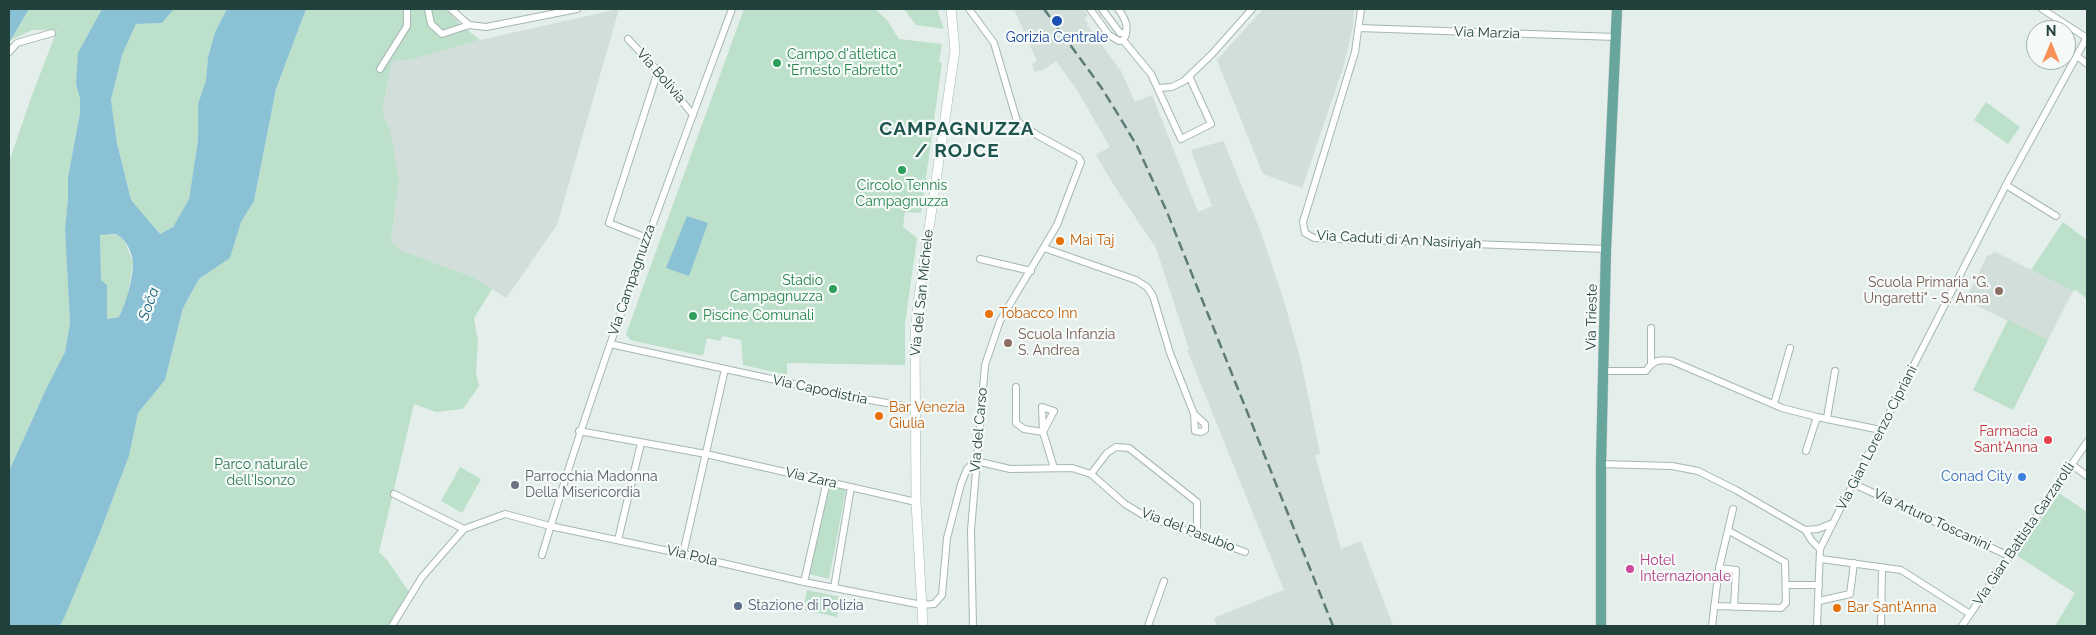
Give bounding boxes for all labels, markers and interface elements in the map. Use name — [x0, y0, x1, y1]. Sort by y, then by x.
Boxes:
marker: Gorizia Centrale — [1050, 14, 1064, 28]
north arrow — [2026, 20, 2076, 70]
street label: Via Marzia — [1454, 23, 1520, 43]
text: N — [2046, 23, 2056, 39]
place label: Gorizia Centrale — [1006, 30, 1108, 46]
street label: Via Bolivia — [633, 45, 689, 107]
place label: Campo d'atletica "Ernesto Fabretto" — [787, 47, 902, 80]
marker: Campo d'atletica "Ernesto Fabretto" — [771, 57, 783, 69]
district label: CAMPAGNUZZA / ROJCE — [878, 118, 1036, 162]
marker: Circolo Tennis Campagnuzza — [896, 164, 908, 176]
place label: Circolo Tennis Campagnuzza — [856, 178, 948, 210]
street label: Via Campagnuzza — [605, 222, 659, 338]
street label: Via Caduti di An Nasiriyah — [1316, 227, 1482, 253]
street label: Via del San Michele — [907, 229, 937, 357]
place label: Mai Taj — [1070, 233, 1114, 249]
marker: Mai Taj — [1054, 235, 1066, 247]
place label: Stadio Campagnuzza — [730, 273, 823, 306]
place label: Scuola Primaria "G. Ungaretti" - S. Anna — [1864, 275, 1989, 308]
marker: Stadio Campagnuzza — [827, 283, 839, 295]
street label: Via Trieste — [1583, 283, 1601, 351]
water label: Soča — [135, 285, 163, 323]
marker: Scuola Primaria "G. Ungaretti" - S. Anna — [1993, 285, 2005, 297]
place label: Tobacco Inn — [999, 306, 1077, 322]
place label: Piscine Comunali — [703, 308, 814, 324]
marker: Tobacco Inn — [983, 308, 995, 320]
marker: Piscine Comunali — [687, 310, 699, 322]
place label: Scuola Infanzia S. Andrea — [1018, 327, 1115, 360]
marker: Scuola Infanzia S. Andrea — [1002, 337, 1014, 349]
street label: Via Gian Lorenzo Cipriani — [1833, 363, 1921, 513]
street label: Via Capodistria — [771, 372, 869, 408]
street label: Via del Carso — [967, 387, 991, 473]
place label: Bar Venezia Giulia — [889, 400, 965, 432]
marker: Bar Venezia Giulia — [873, 410, 885, 422]
place label: Farmacia Sant'Anna — [1974, 424, 2038, 457]
marker: Farmacia Sant'Anna — [2042, 434, 2054, 446]
park label: Parco naturale dell'Isonzo — [214, 457, 308, 490]
street label: Via Gian Battista Garzarolli — [1970, 459, 2078, 609]
street label: Via Zara — [783, 464, 839, 492]
place label: Parrocchia Madonna Della Misericordia — [525, 469, 658, 502]
place label: Conad City — [1941, 469, 2012, 485]
marker: Conad City — [2016, 471, 2028, 483]
marker: Parrocchia Madonna Della Misericordia — [509, 479, 521, 491]
street label: Via Arturo Toscanini — [1871, 485, 1993, 555]
street label: Via del Pasubio — [1139, 504, 1237, 556]
street label: Via Pola — [665, 542, 719, 570]
place label: Hotel Internazionale — [1640, 553, 1731, 586]
marker: Hotel Internazionale — [1624, 563, 1636, 575]
place label: Stazione di Polizia — [748, 598, 864, 614]
marker: Stazione di Polizia — [732, 600, 744, 612]
place label: Bar Sant'Anna — [1847, 600, 1937, 616]
marker: Bar Sant'Anna — [1831, 602, 1843, 614]

